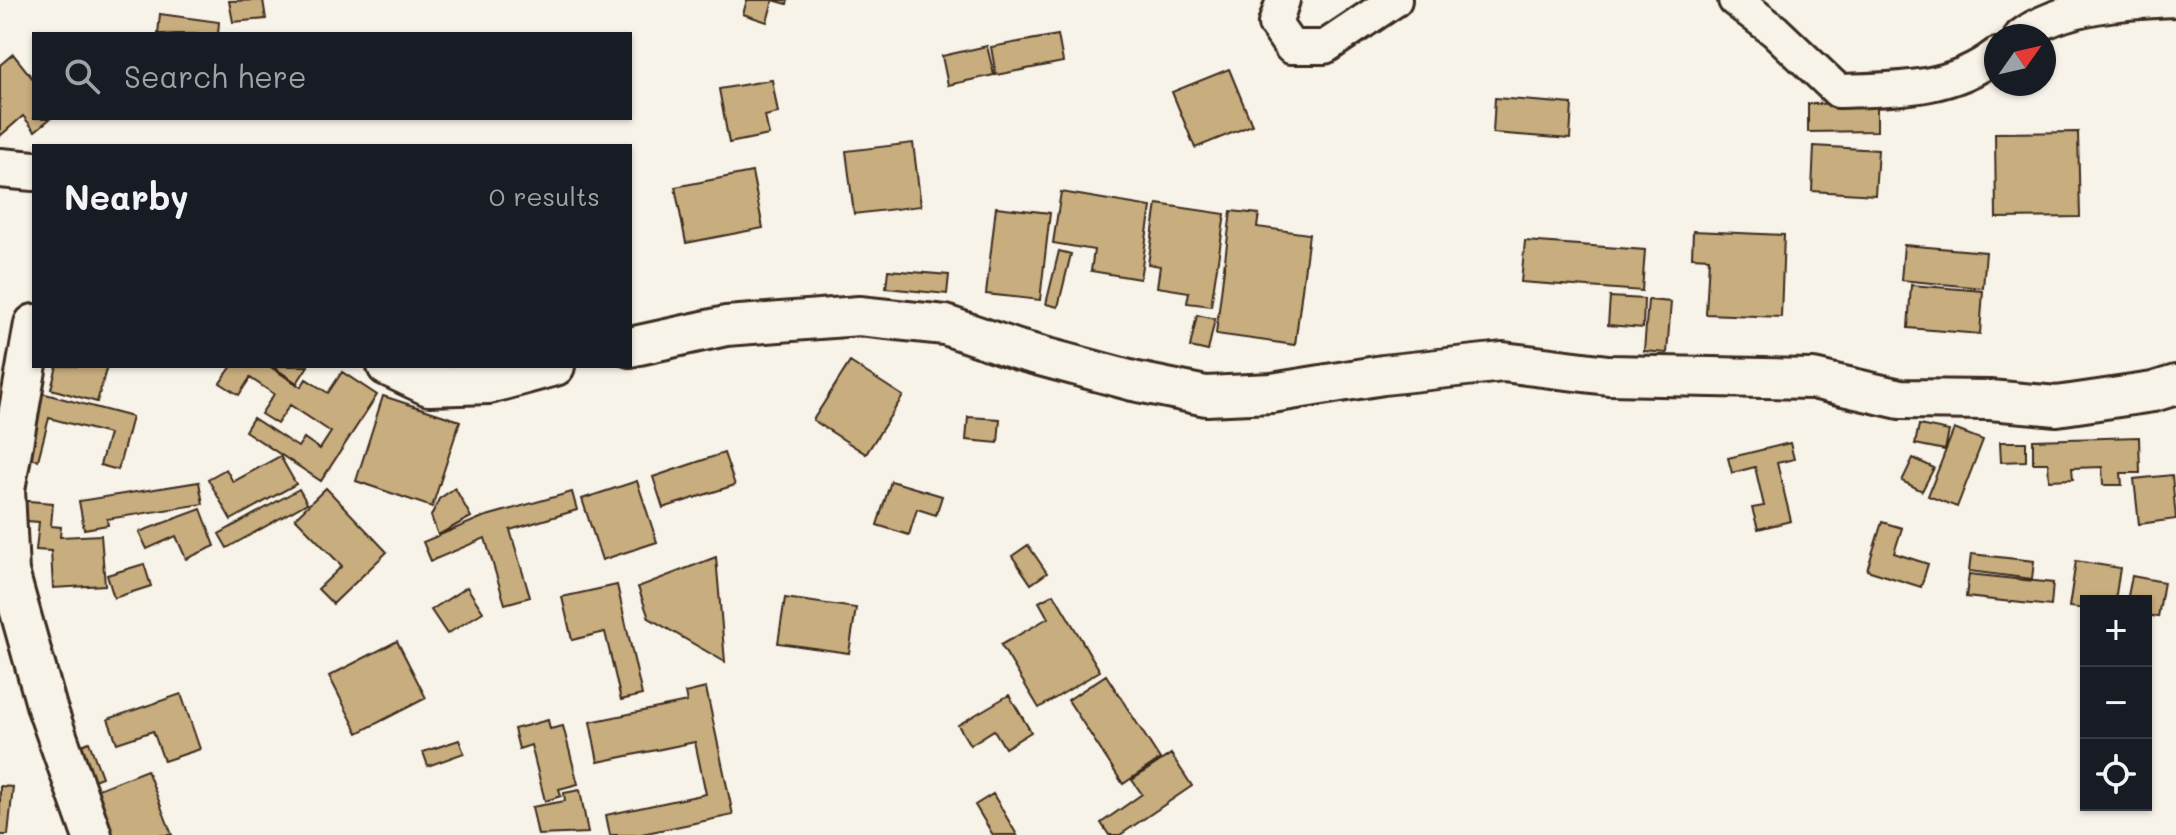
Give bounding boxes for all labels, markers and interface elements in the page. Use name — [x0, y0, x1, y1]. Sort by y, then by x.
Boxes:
north arrow — [1984, 24, 2056, 96]
search box — [32, 32, 632, 120]
icon: search — [60, 54, 104, 98]
text: Search here — [124, 56, 307, 96]
text: Nearby — [64, 174, 189, 219]
text: 0 results — [489, 179, 600, 213]
map controls — [2080, 595, 2152, 811]
button: + — [2080, 595, 2152, 667]
button: − — [2080, 667, 2152, 739]
button: locate — [2080, 739, 2152, 811]

